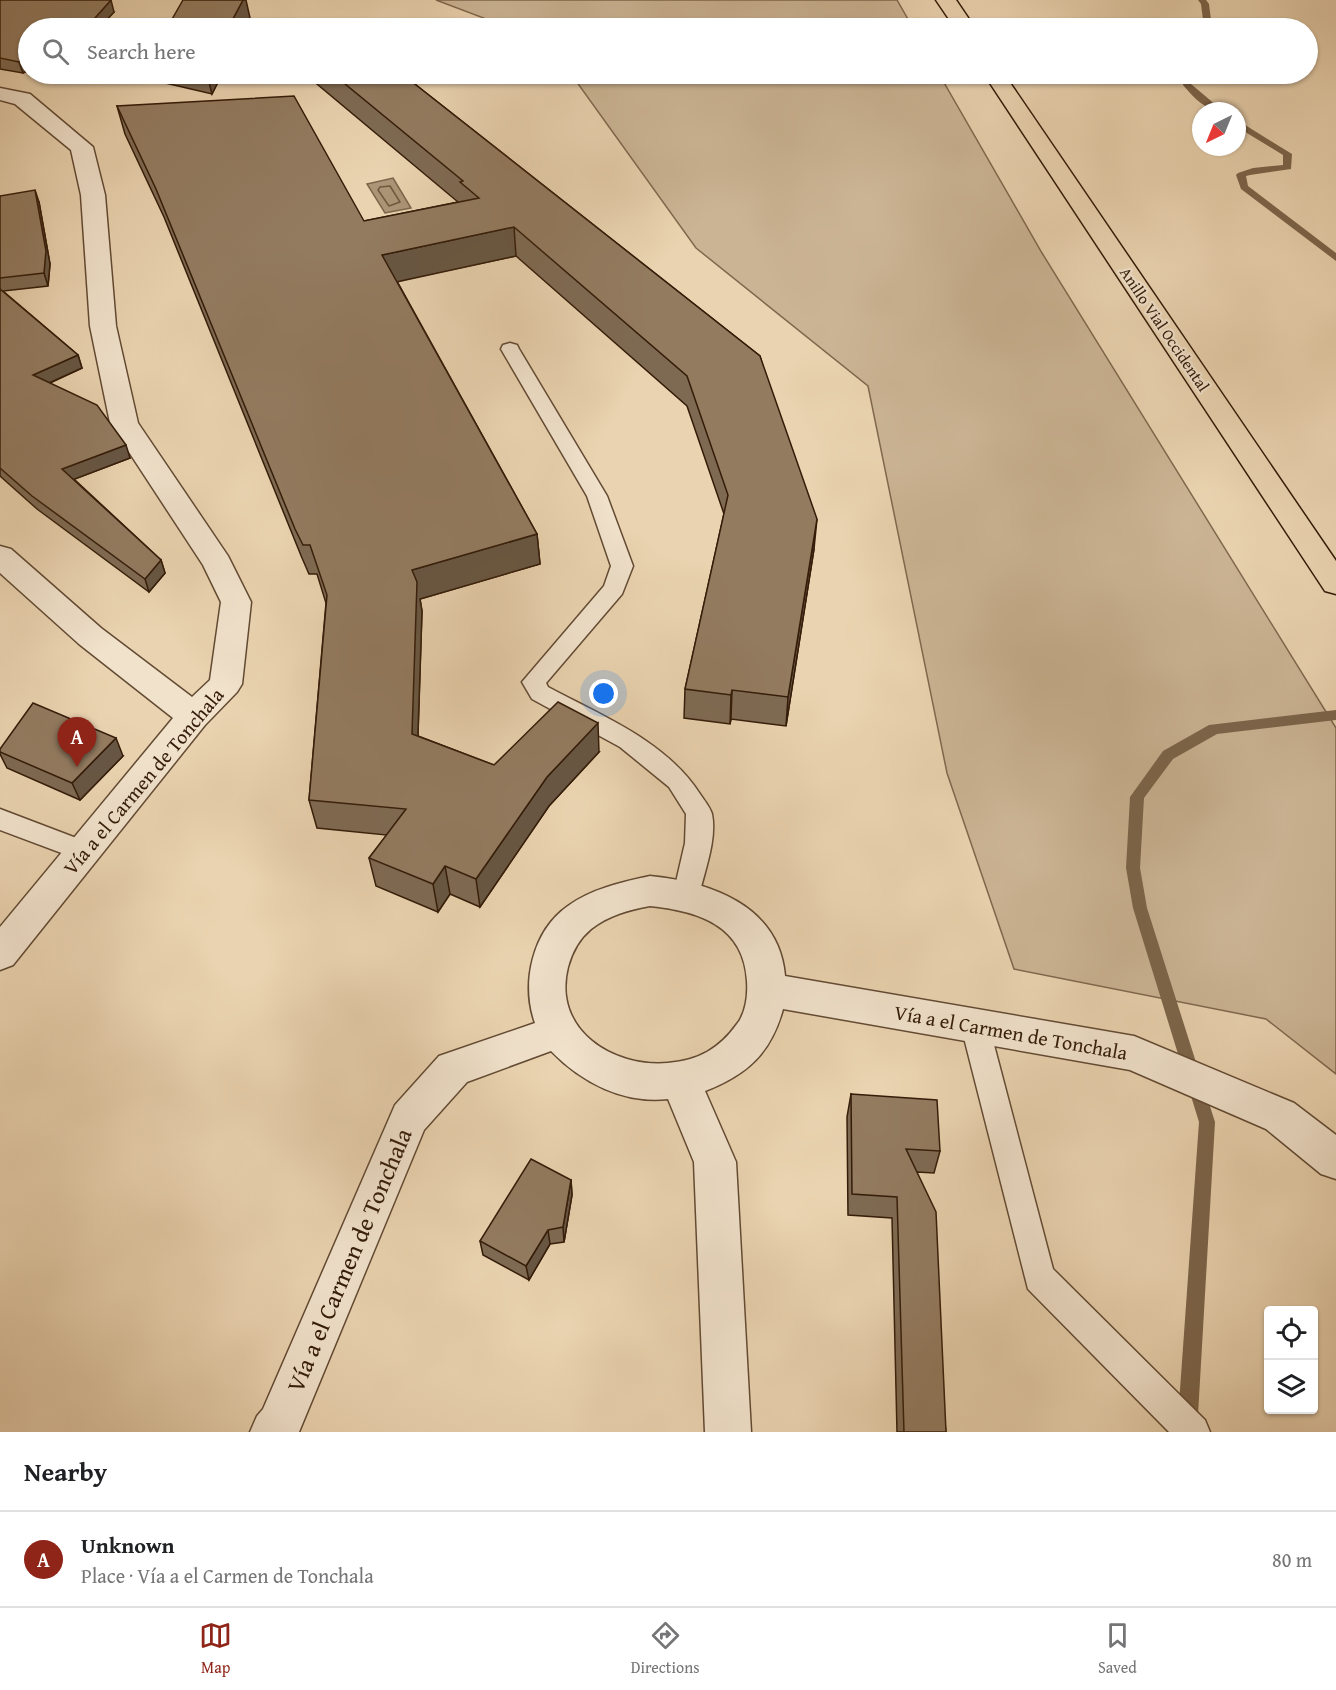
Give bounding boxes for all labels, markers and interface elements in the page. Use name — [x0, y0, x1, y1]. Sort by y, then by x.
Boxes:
search box — [18, 18, 1318, 84]
icon: search — [39, 35, 72, 68]
text: Search here — [87, 35, 196, 67]
north arrow — [1192, 102, 1246, 156]
street label: Anillo Vial Occidental — [1114, 262, 1216, 396]
your location — [589, 679, 618, 708]
street label: Vía a el Carmen de Tonchala — [56, 681, 230, 881]
pin: A — [58, 718, 97, 767]
street label: Vía a el Carmen de Tonchala — [892, 997, 1130, 1067]
street label: Vía a el Carmen de Tonchala — [277, 1122, 421, 1397]
map controls — [1264, 1306, 1318, 1414]
button: locate — [1264, 1306, 1318, 1360]
button: layers — [1264, 1360, 1318, 1414]
text: Nearby — [24, 1452, 107, 1491]
text: Unknown — [81, 1529, 175, 1561]
text: A — [37, 1545, 50, 1574]
text: 80 m — [1272, 1545, 1312, 1574]
text: Place · Vía a el Carmen de Tonchala — [81, 1561, 374, 1590]
tab: Map — [199, 1619, 232, 1679]
tab: Directions — [631, 1619, 700, 1679]
tab: Saved — [1098, 1619, 1137, 1679]

